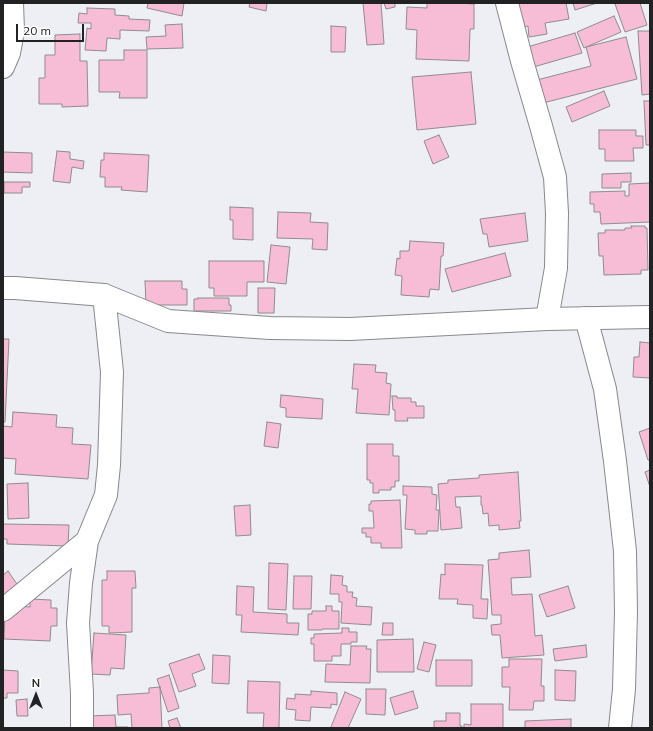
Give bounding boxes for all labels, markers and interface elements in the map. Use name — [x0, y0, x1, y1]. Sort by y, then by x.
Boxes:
scale bar — [18, 16, 86, 42]
text: 20 m — [23, 23, 51, 38]
north arrow — [16, 675, 56, 715]
text: N — [32, 676, 40, 690]

